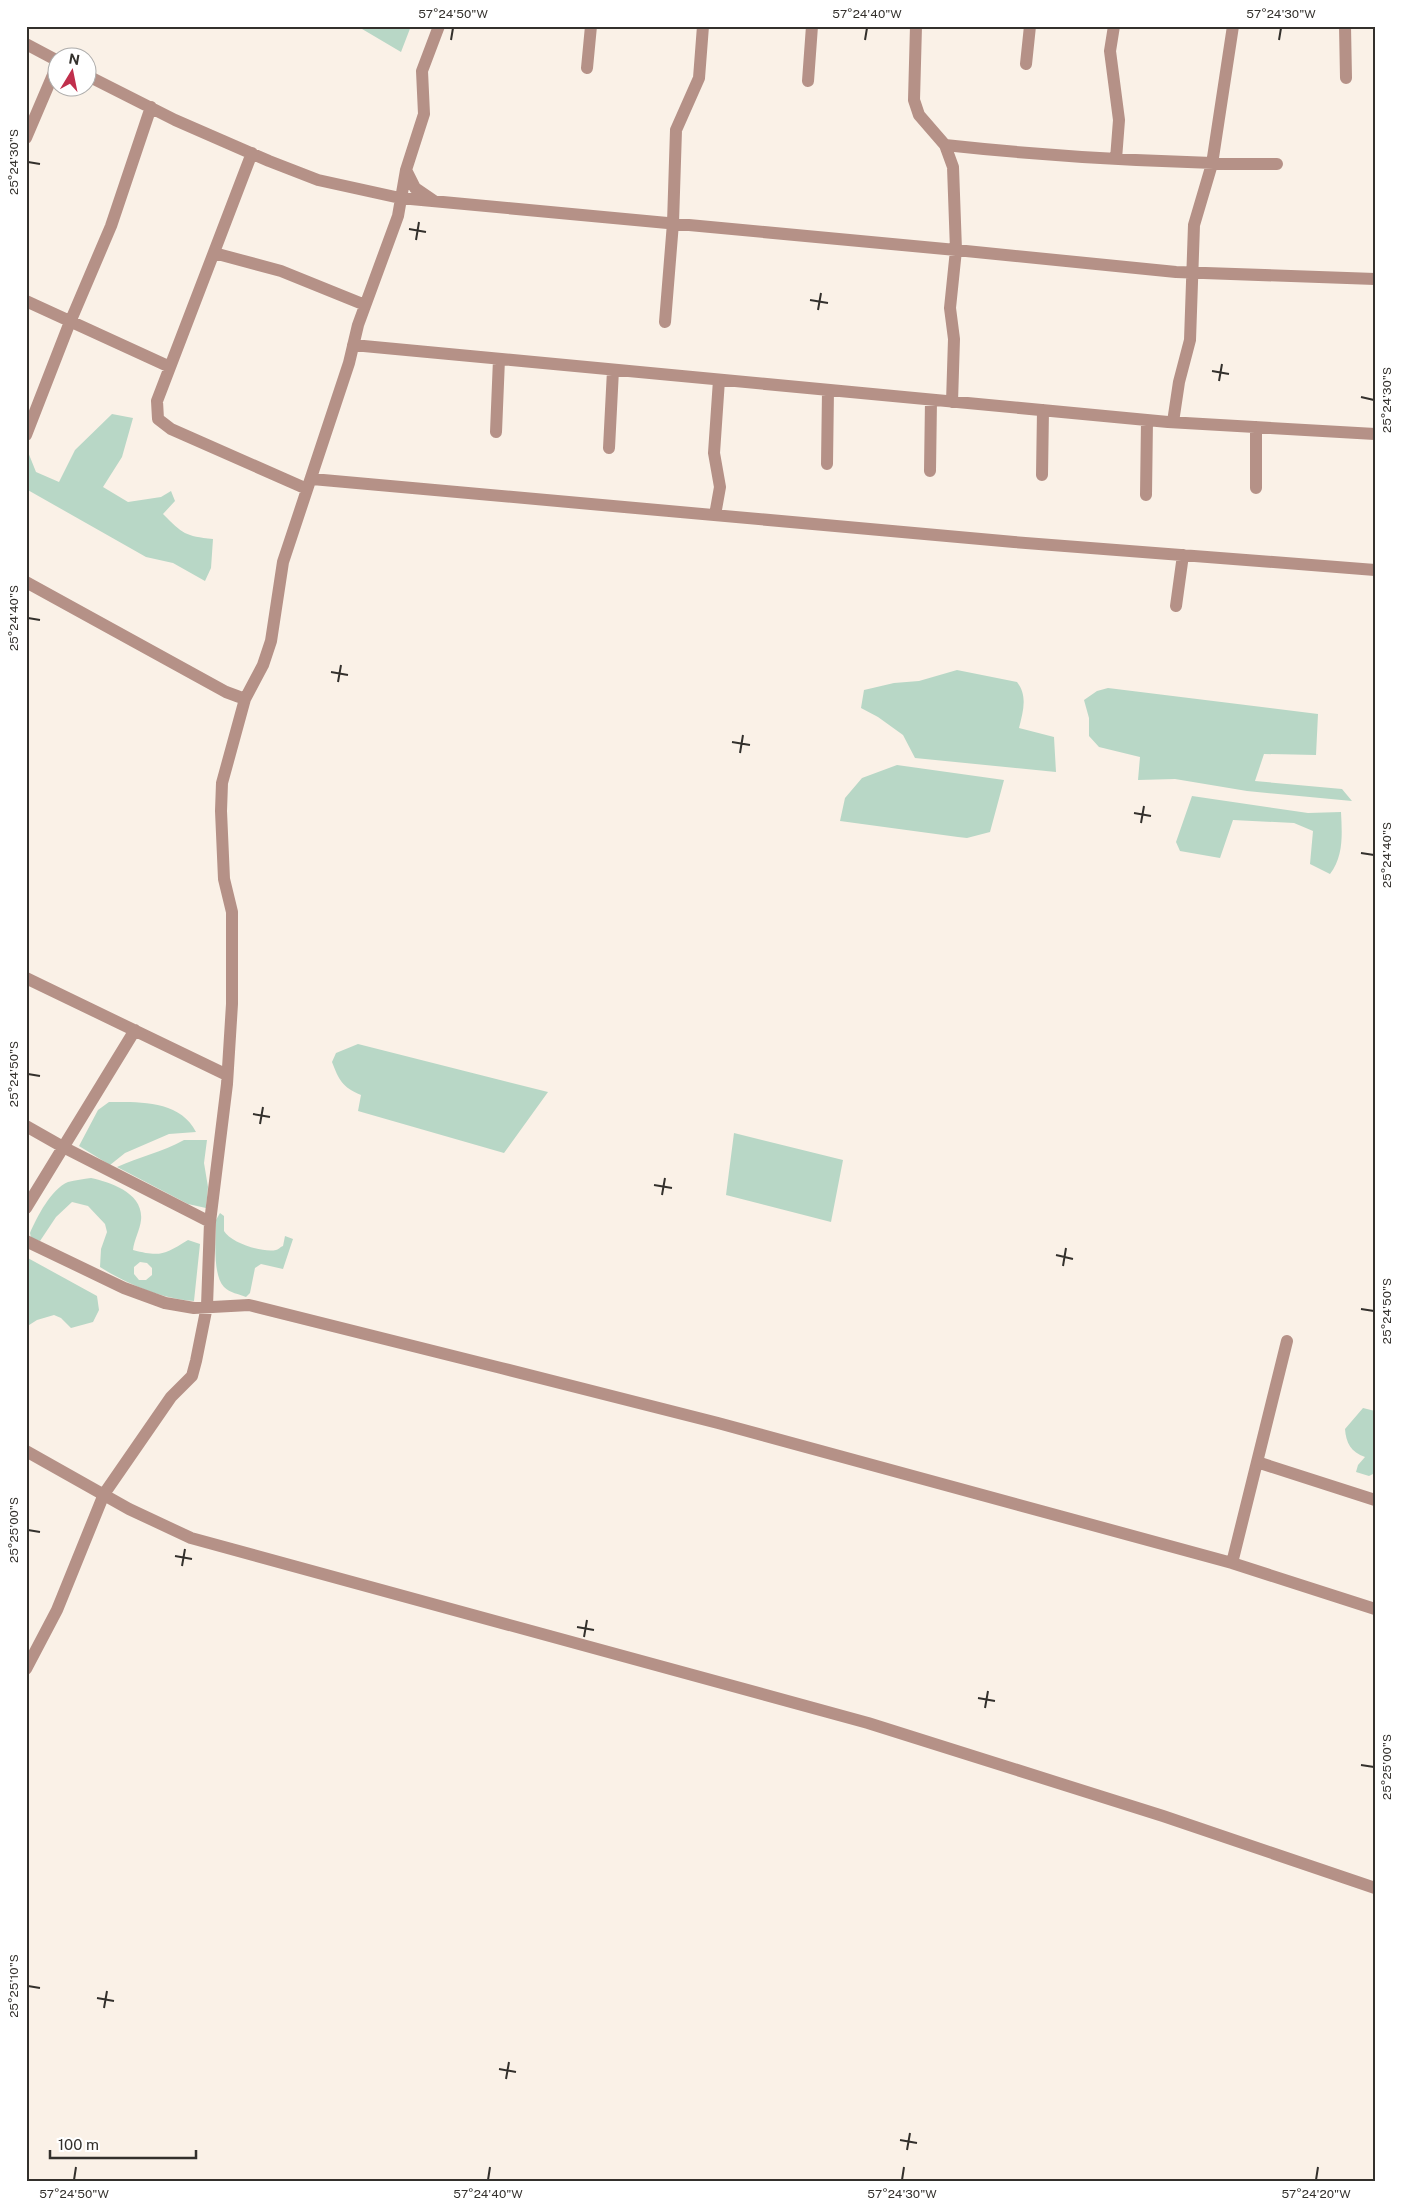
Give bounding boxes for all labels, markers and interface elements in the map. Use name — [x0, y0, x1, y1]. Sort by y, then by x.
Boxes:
text: 57°24'50"W — [418, 7, 488, 21]
text: 57°24'40"W — [832, 7, 902, 21]
text: 57°24'30"W — [1246, 7, 1316, 21]
north arrow — [48, 48, 98, 98]
text: N — [67, 50, 81, 68]
text: 25°24'30"S — [7, 129, 21, 195]
text: 25°24'30"S — [1380, 367, 1394, 433]
text: 25°24'40"S — [7, 585, 21, 651]
text: 25°24'40"S — [1380, 822, 1394, 888]
text: 25°24'50"S — [7, 1041, 21, 1107]
text: 25°24'50"S — [1380, 1278, 1394, 1344]
text: 25°25'00"S — [7, 1497, 21, 1563]
text: 25°25'00"S — [1380, 1734, 1394, 1800]
text: 25°25'10"S — [7, 1954, 21, 2018]
scale bar — [50, 2127, 196, 2159]
text: 100 m — [58, 2136, 99, 2153]
text: 57°24'50"W — [39, 2187, 109, 2201]
text: 57°24'40"W — [453, 2187, 523, 2201]
text: 57°24'30"W — [867, 2187, 937, 2201]
text: 57°24'20"W — [1281, 2187, 1351, 2201]

